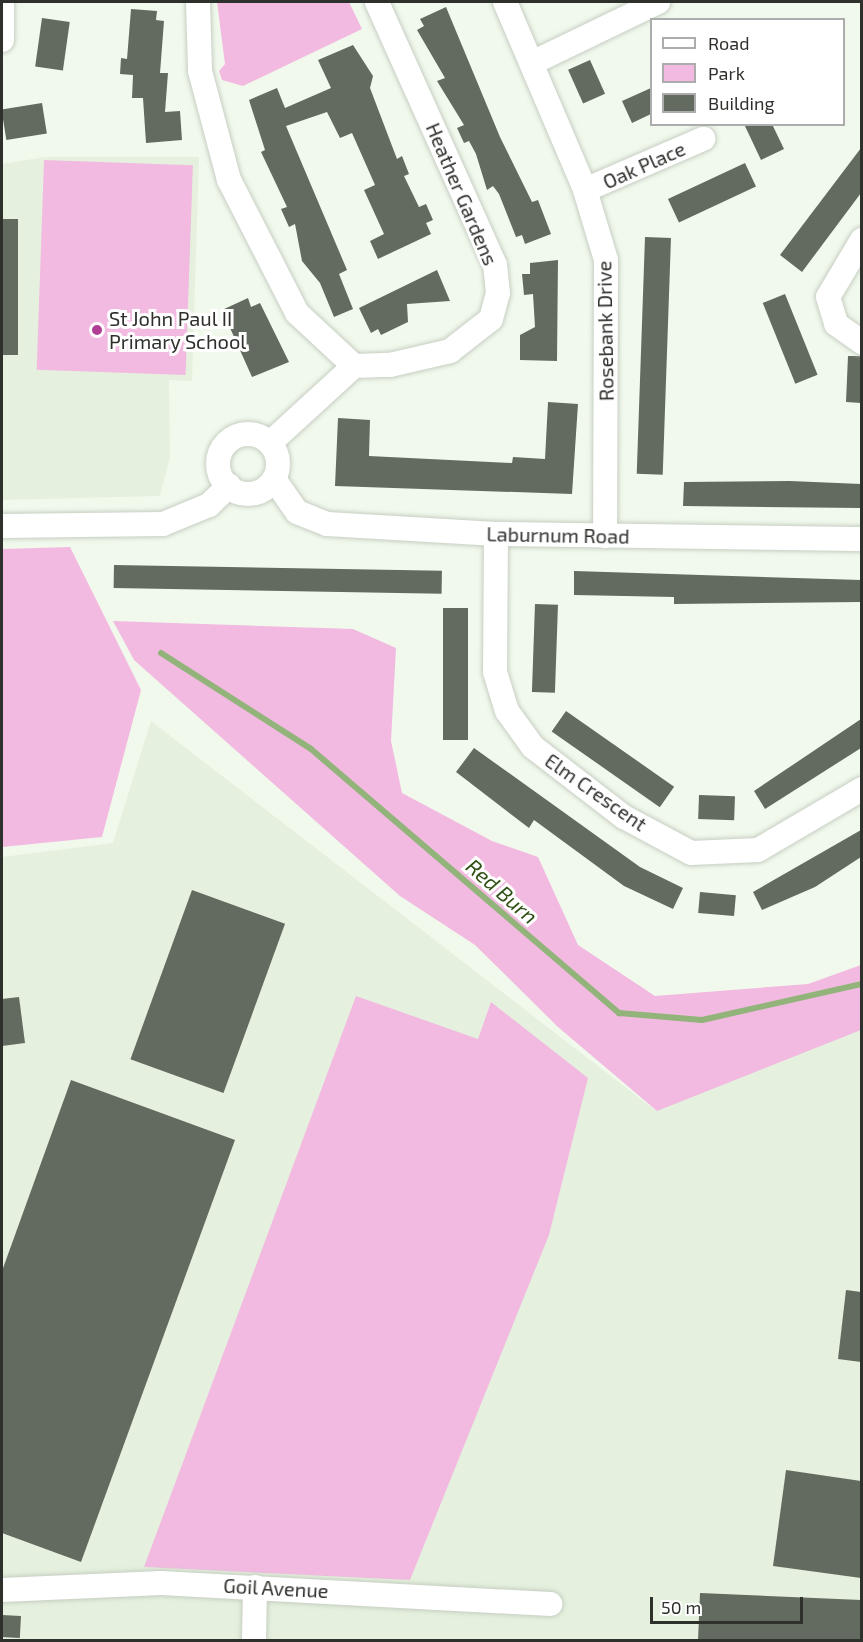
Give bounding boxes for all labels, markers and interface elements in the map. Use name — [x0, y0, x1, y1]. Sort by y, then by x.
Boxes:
legend — [650, 18, 845, 126]
text: Road — [708, 32, 749, 54]
text: Park — [708, 62, 745, 84]
text: Building — [708, 92, 775, 114]
street label: Heather Gardens — [421, 119, 503, 269]
street label: Oak Place — [599, 136, 689, 194]
street label: Rosebank Drive — [592, 260, 618, 402]
place label: St John Paul II Primary School — [109, 306, 247, 353]
marker: St John Paul II Primary School — [90, 323, 104, 337]
street label: Laburnum Road — [486, 522, 630, 548]
street label: Elm Crescent — [540, 748, 652, 836]
water label: Red Burn — [461, 853, 543, 929]
street label: Goil Avenue — [222, 1573, 330, 1603]
scale bar — [653, 1585, 806, 1623]
text: 50 m — [661, 1596, 701, 1618]

